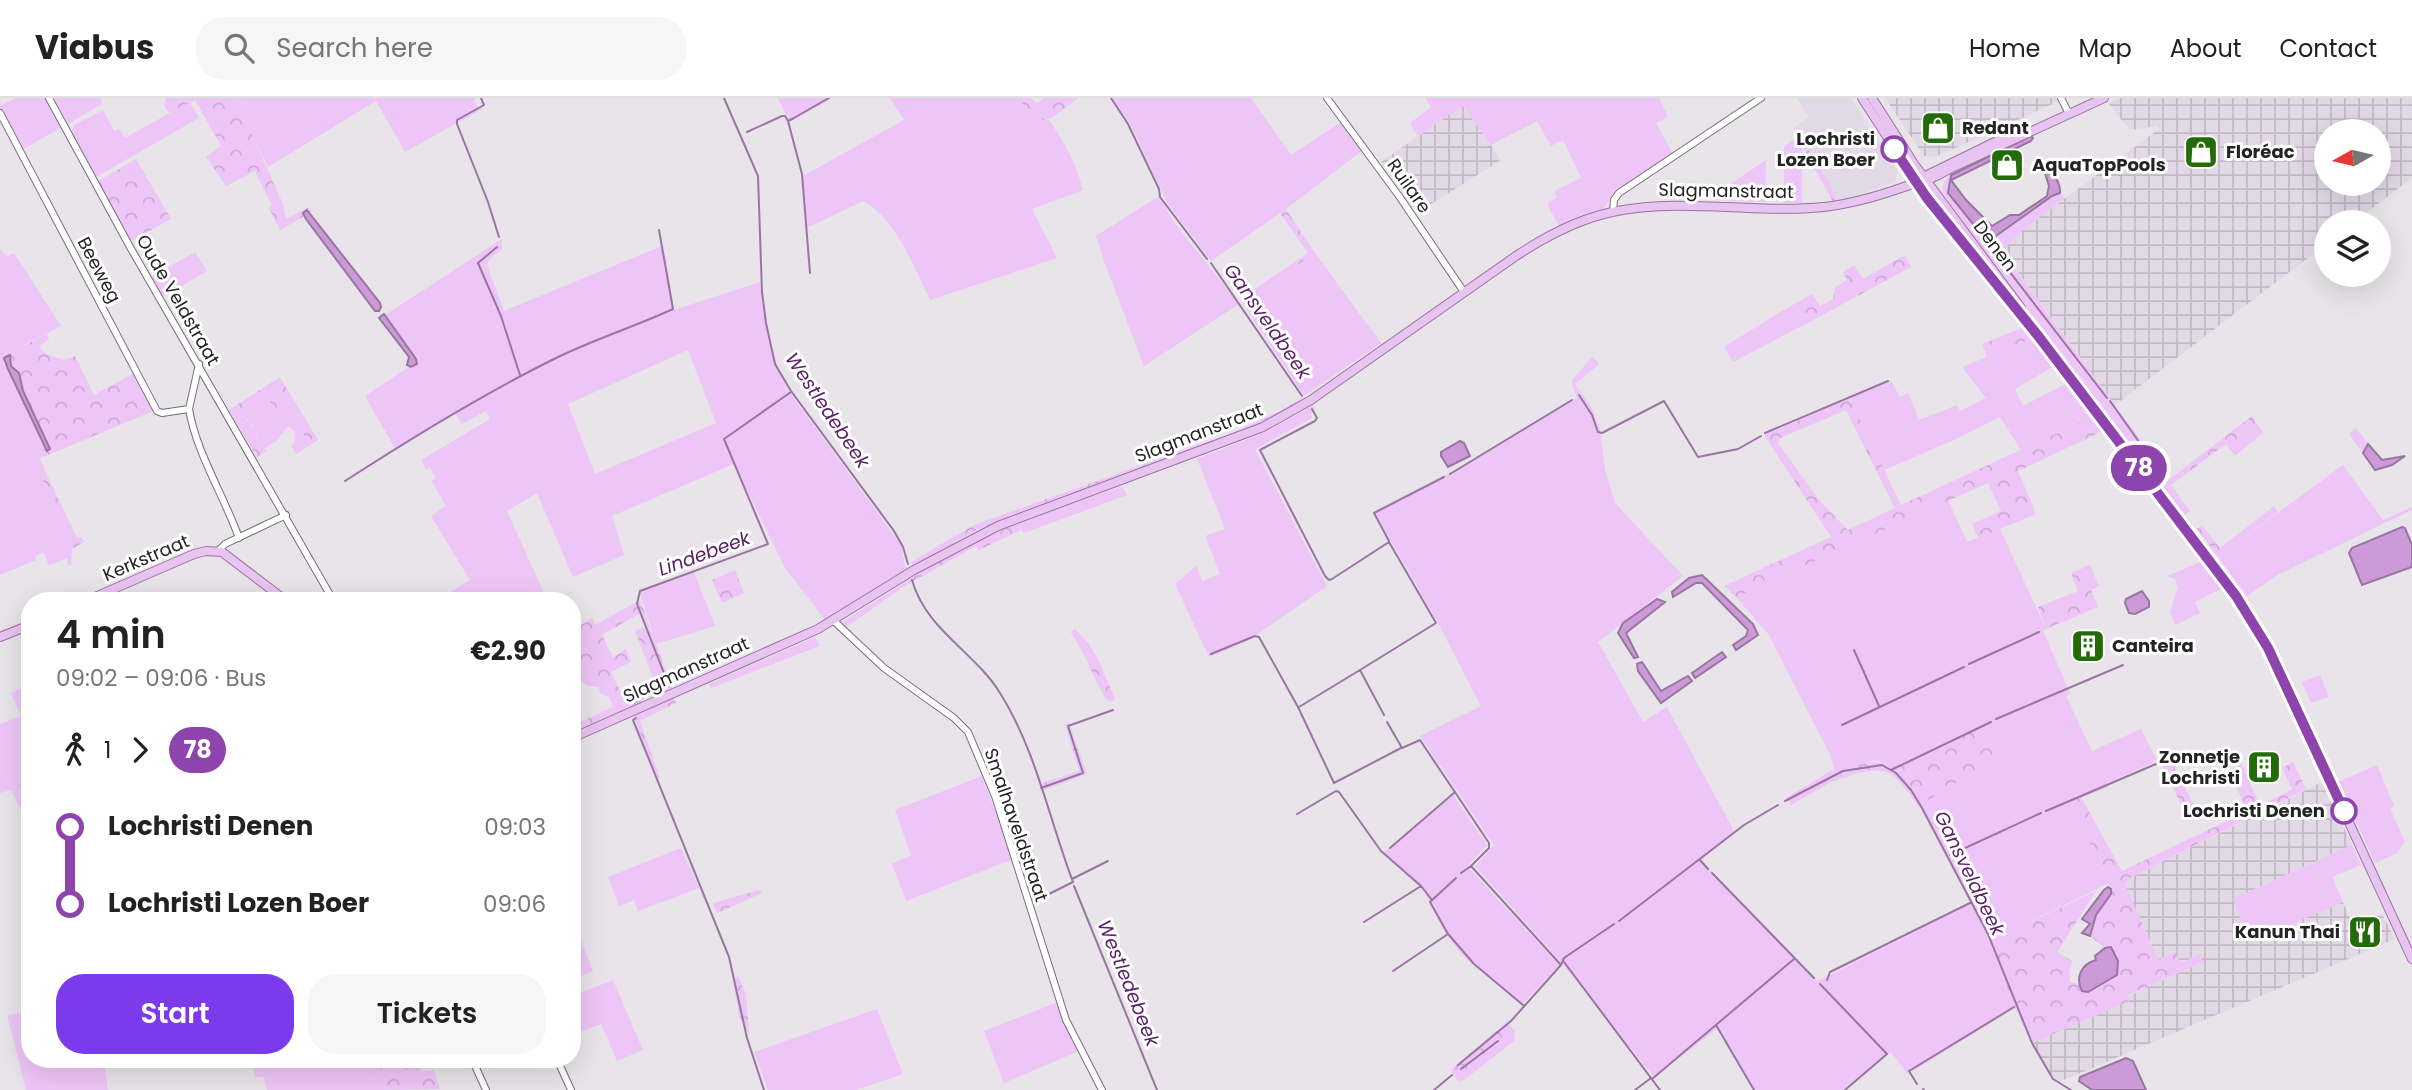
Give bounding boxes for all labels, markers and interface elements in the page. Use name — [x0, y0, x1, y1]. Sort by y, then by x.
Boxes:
search box — [196, 17, 686, 80]
text: Viabus — [35, 24, 154, 71]
icon: search — [220, 29, 258, 67]
text: Search here — [276, 30, 433, 66]
text: Home — [1969, 32, 2041, 65]
text: Map — [2079, 32, 2132, 65]
text: About — [2170, 32, 2241, 65]
text: Contact — [2279, 32, 2377, 65]
shop icon: Redant — [1919, 109, 1957, 147]
place label: Redant — [1962, 115, 2029, 140]
north arrow — [2314, 119, 2390, 196]
map controls — [2314, 119, 2391, 287]
place label: Lochristi Lozen Boer — [1777, 126, 1875, 172]
shop icon: Floréac — [2182, 133, 2220, 171]
marker: Lochristi Lozen Boer — [1881, 136, 1907, 162]
place label: Floréac — [2226, 139, 2295, 164]
shop icon: AquaTopPools — [1988, 146, 2026, 184]
place label: AquaTopPools — [2032, 152, 2166, 177]
street label: Ruilare — [1382, 153, 1437, 218]
street label: Slagmanstraat — [1658, 177, 1794, 204]
button: layers — [2314, 210, 2391, 287]
street label: Denen — [1968, 215, 2023, 276]
street label: Oude Veldstraat — [131, 230, 226, 370]
street label: Beeweg — [72, 232, 127, 307]
water label: Gansveldbeek — [1218, 258, 1318, 386]
water label: Westledebeek — [779, 347, 877, 475]
street label: Slagmanstraat — [1131, 397, 1266, 468]
line badge: 78 — [2108, 445, 2170, 491]
text: 78 — [2125, 451, 2153, 484]
water label: Lindebeek — [655, 524, 755, 583]
street label: Kerkstraat — [99, 528, 193, 587]
text: 4 min — [56, 608, 166, 661]
building icon: Canteira — [2069, 627, 2107, 665]
street label: Slagmanstraat — [619, 631, 753, 708]
text: €2.90 — [470, 633, 546, 669]
place label: Canteira — [2112, 633, 2194, 658]
text: 09:02 – 09:06 · Bus — [56, 662, 266, 694]
icon: walk — [56, 731, 94, 769]
icon: forward — [121, 731, 159, 769]
text: 78 — [183, 733, 212, 766]
text: 1 — [104, 734, 111, 766]
place label: Zonnetje Lochristi — [2159, 744, 2240, 790]
street label: Smalhaveldstraat — [978, 745, 1054, 905]
building icon: Zonnetje Lochristi — [2245, 748, 2283, 786]
place label: Lochristi Denen — [2183, 798, 2325, 823]
marker: Lochristi Denen — [2331, 798, 2357, 824]
water label: Gansveldbeek — [1928, 806, 2012, 941]
text: Lochristi Denen — [108, 808, 313, 844]
text: 09:03 — [484, 811, 546, 843]
text: Lochristi Lozen Boer — [108, 885, 369, 921]
text: 09:06 — [483, 888, 546, 920]
restaurant icon: Kanun Thai — [2346, 913, 2384, 951]
water label: Westledebeek — [1091, 916, 1167, 1052]
place label: Kanun Thai — [2235, 919, 2340, 944]
button: Start — [56, 974, 294, 1054]
button: Tickets — [308, 974, 546, 1054]

